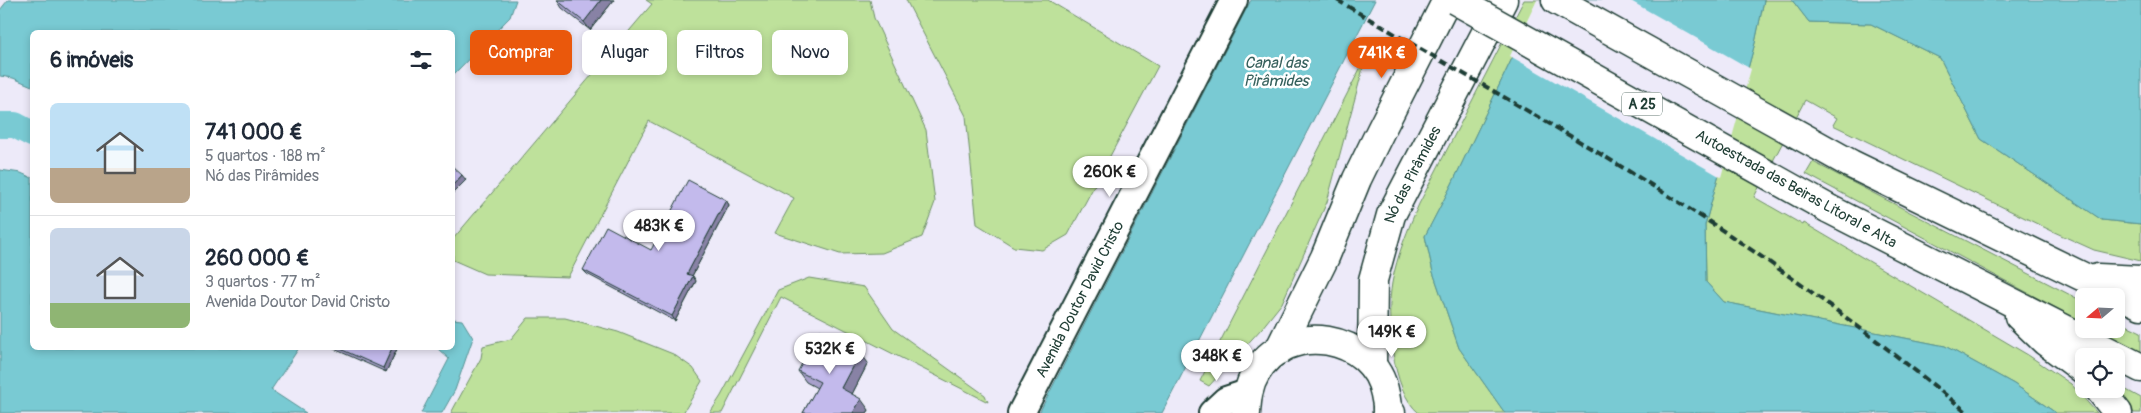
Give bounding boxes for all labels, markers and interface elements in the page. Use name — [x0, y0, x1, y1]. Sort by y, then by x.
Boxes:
chip: Comprar — [470, 30, 572, 75]
chip: Alugar — [582, 30, 667, 75]
chip: Filtros — [677, 30, 762, 75]
chip: Novo — [772, 30, 848, 75]
pin: 741K € — [1341, 36, 1423, 79]
text: 741K € — [1358, 43, 1406, 63]
icon: filters — [407, 46, 435, 74]
text: 6 imóveis — [50, 47, 133, 74]
water label: Canal das Pirâmides — [1244, 53, 1310, 91]
road number: A 25 — [1622, 92, 1662, 116]
text: 741 000 € — [205, 119, 303, 146]
icon: home — [90, 123, 150, 183]
street label: Nó das Pirâmides — [1380, 123, 1445, 225]
street label: Autoestrada das Beiras Litoral e Alta — [1692, 126, 1900, 252]
text: 5 quartos · 188 m² — [205, 146, 326, 166]
pin: 260K € — [1069, 156, 1151, 198]
text: 260K € — [1084, 162, 1136, 182]
text: Nó das Pirâmides — [205, 166, 319, 186]
pin: 483K € — [618, 210, 700, 252]
text: 483K € — [634, 216, 684, 236]
street label: Avenida Doutor David Cristo — [1031, 218, 1128, 381]
text: 260 000 € — [205, 245, 309, 272]
icon: home — [90, 248, 150, 308]
text: 3 quartos · 77 m² — [205, 272, 320, 292]
north arrow — [2075, 288, 2125, 338]
map controls — [2075, 288, 2125, 398]
text: Avenida Doutor David Cristo — [205, 292, 390, 312]
pin: 149K € — [1351, 316, 1433, 358]
text: 149K € — [1368, 322, 1416, 342]
pin: 532K € — [789, 332, 871, 375]
text: 532K € — [805, 339, 855, 359]
pin: 348K € — [1176, 340, 1258, 382]
text: 348K € — [1192, 346, 1242, 366]
button: locate — [2075, 348, 2125, 398]

